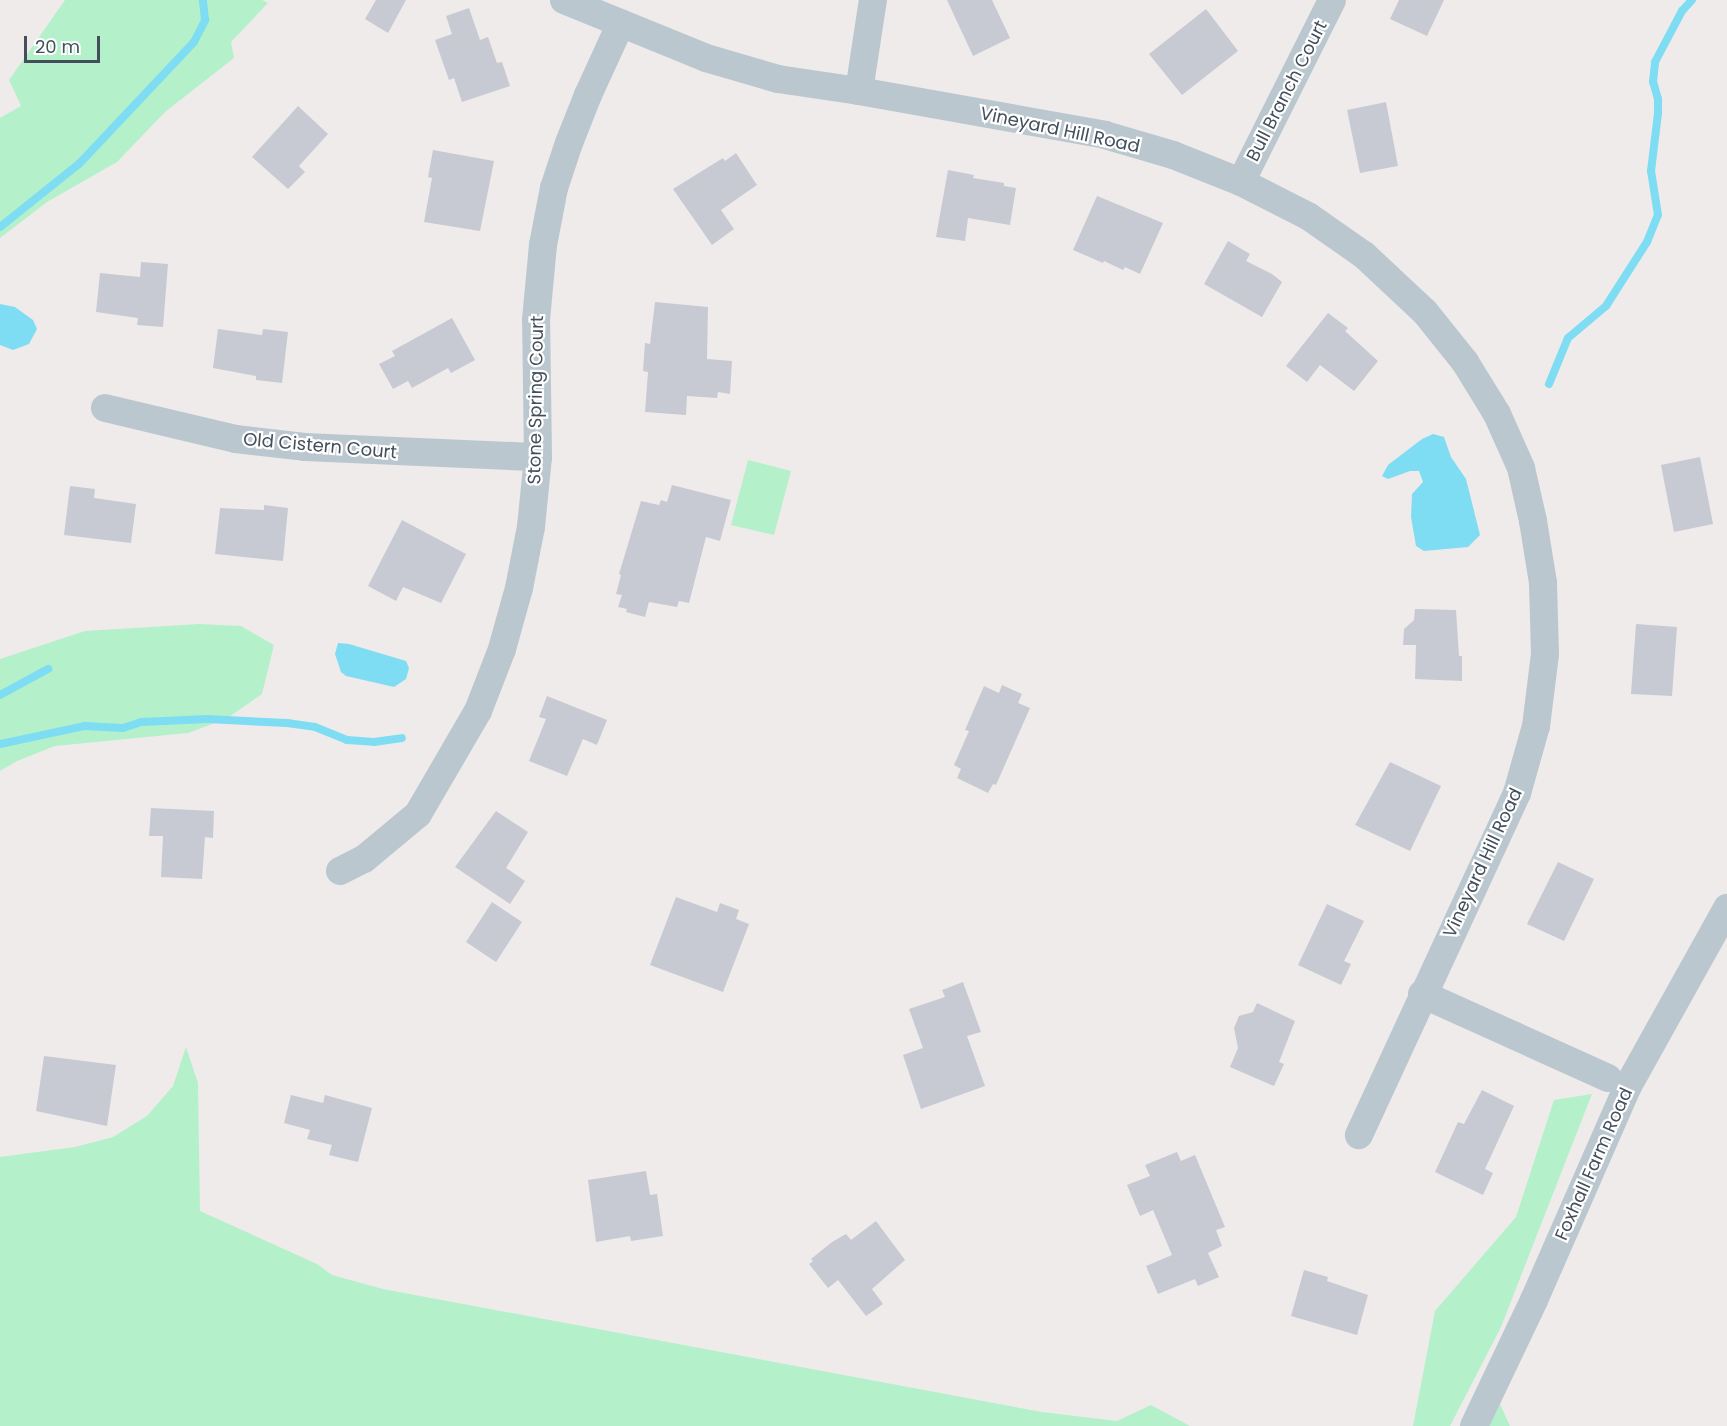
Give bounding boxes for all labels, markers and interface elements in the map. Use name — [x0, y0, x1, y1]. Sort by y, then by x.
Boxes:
street label: Bull Branch Court — [1242, 17, 1332, 165]
scale bar — [27, 24, 104, 62]
text: 20 m — [35, 34, 80, 59]
street label: Vineyard Hill Road — [978, 103, 1142, 157]
street label: Stone Spring Court — [524, 315, 548, 485]
street label: Old Cistern Court — [242, 429, 398, 463]
street label: Vineyard Hill Road — [1439, 785, 1527, 941]
street label: Foxhall Farm Road — [1551, 1084, 1637, 1244]

